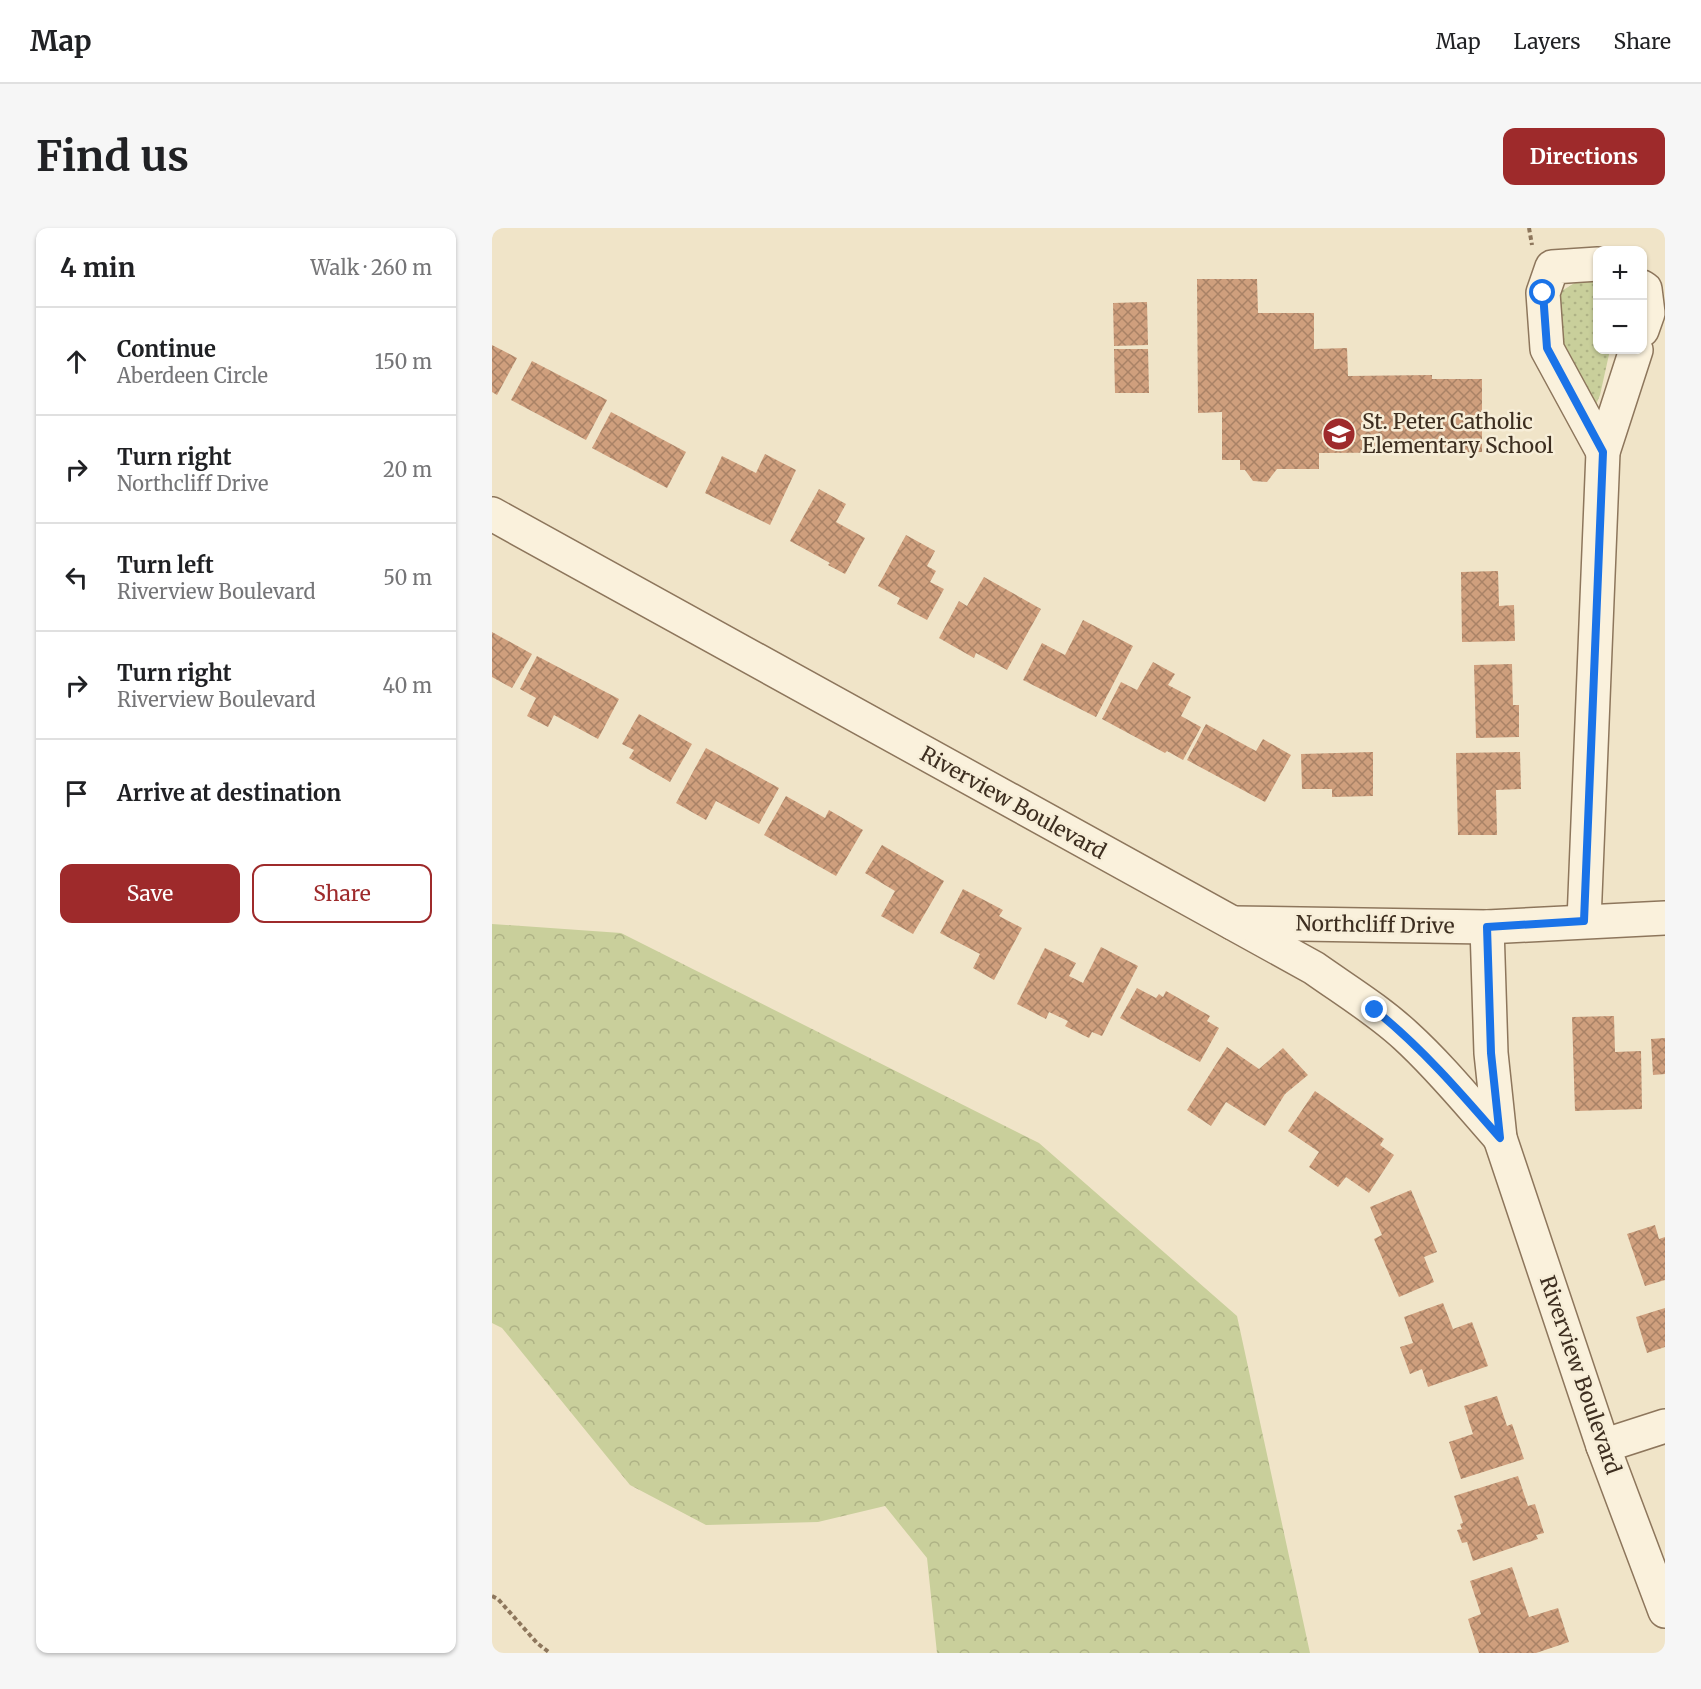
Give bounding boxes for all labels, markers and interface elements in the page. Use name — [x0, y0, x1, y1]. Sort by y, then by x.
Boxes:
text: Map — [30, 23, 92, 59]
text: Map — [1436, 28, 1481, 55]
text: Layers — [1514, 28, 1581, 55]
text: Share — [1614, 28, 1671, 55]
button: Directions — [1503, 128, 1665, 185]
text: Find us — [36, 130, 189, 182]
map controls — [1593, 246, 1647, 354]
button: + — [1593, 246, 1647, 300]
text: 4 min — [60, 251, 135, 284]
text: Walk · 260 m — [310, 255, 432, 280]
route start — [1529, 279, 1555, 305]
button: − — [1593, 300, 1647, 354]
text: Continue — [117, 335, 216, 363]
icon: ahead — [60, 345, 93, 378]
text: 150 m — [375, 349, 432, 374]
text: Aberdeen Circle — [117, 363, 268, 388]
place label: St. Peter Catholic Elementary School — [1362, 408, 1554, 459]
school or university icon: St. Peter Catholic Elementary School — [1321, 416, 1357, 452]
text: Turn right — [117, 443, 231, 471]
icon: right — [60, 453, 93, 486]
text: 20 m — [383, 457, 432, 482]
text: Northcliff Drive — [117, 471, 268, 496]
text: Turn left — [117, 551, 214, 579]
icon: left — [60, 561, 93, 594]
text: 50 m — [383, 565, 432, 590]
text: Riverview Boulevard — [117, 579, 315, 604]
text: Turn right — [117, 659, 231, 687]
icon: right — [60, 669, 93, 702]
text: 40 m — [382, 673, 432, 698]
text: Riverview Boulevard — [117, 687, 315, 712]
street label: Riverview Boulevard — [916, 740, 1111, 865]
icon: arrive — [60, 777, 93, 810]
text: Arrive at destination — [117, 779, 341, 807]
button: Save — [60, 864, 240, 923]
button: Share — [252, 864, 432, 923]
street label: Northcliff Drive — [1295, 910, 1455, 939]
route end — [1361, 996, 1387, 1022]
street label: Riverview Boulevard — [1534, 1272, 1627, 1478]

